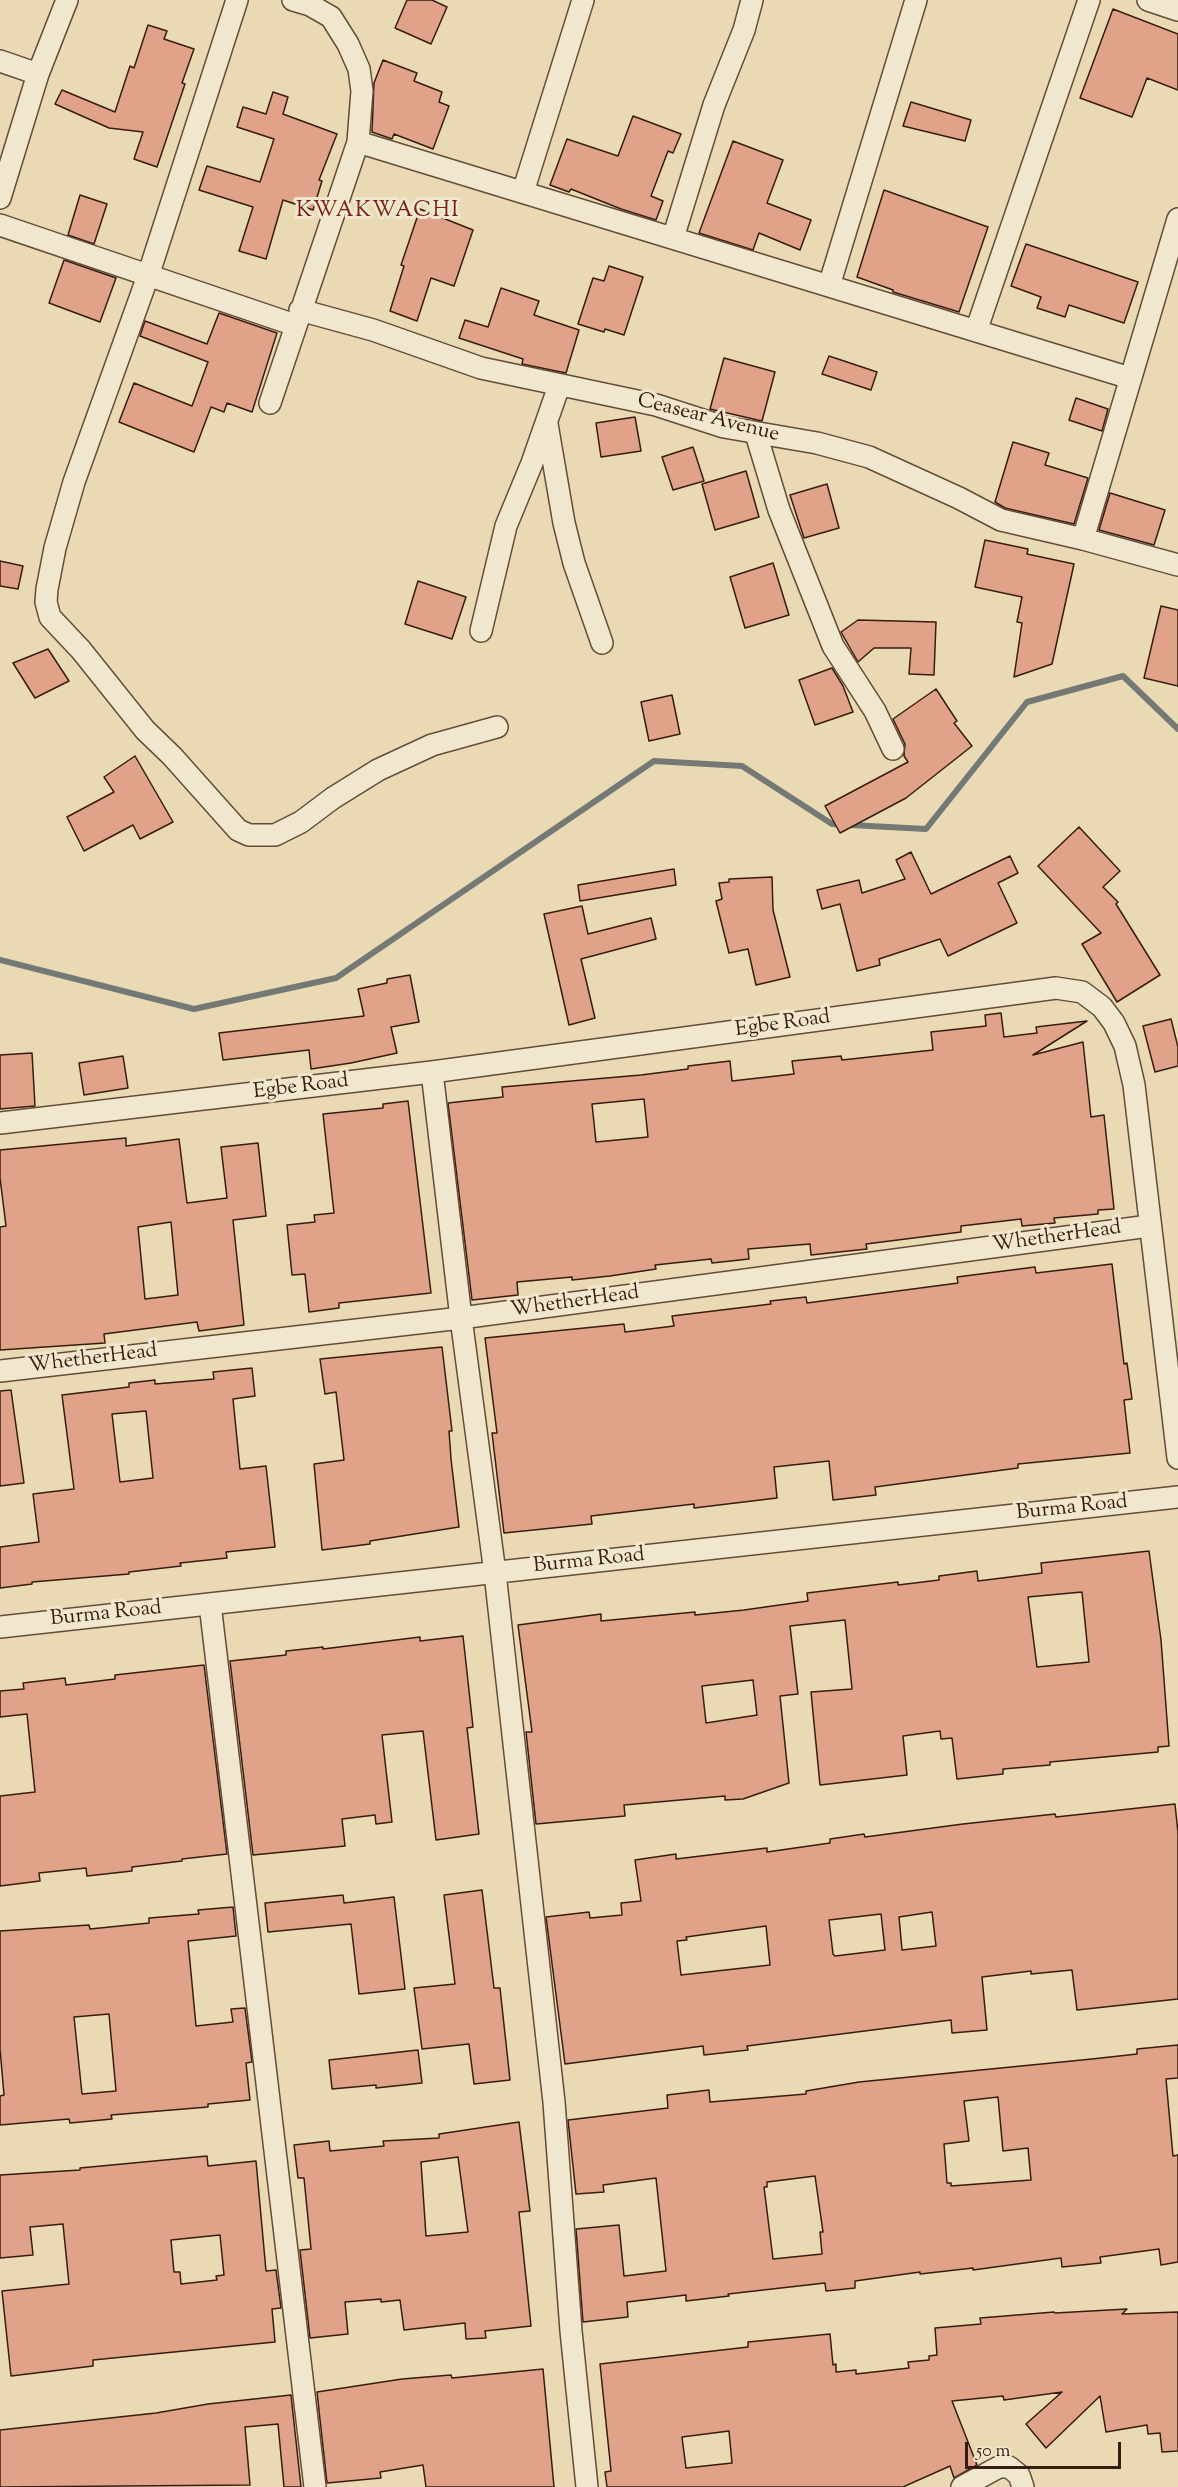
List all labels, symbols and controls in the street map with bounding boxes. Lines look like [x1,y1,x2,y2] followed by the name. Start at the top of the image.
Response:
[296,199,460,225] district label: KWAKWACHI
[634,389,782,449] street label: Ceasear Avenue
[734,1006,832,1044] street label: Egbe Road
[252,1070,350,1106] street label: Egbe Road
[991,1216,1123,1260] street label: WhetherHead
[509,1281,641,1325] street label: WhetherHead
[27,1340,159,1380] street label: WhetherHead
[1015,1491,1129,1527] street label: Burma Road
[532,1544,646,1580] street label: Burma Road
[49,1597,163,1633] street label: Burma Road
[968,2430,1124,2468] scale bar
[976,2439,1010,2465] text: 50 m

